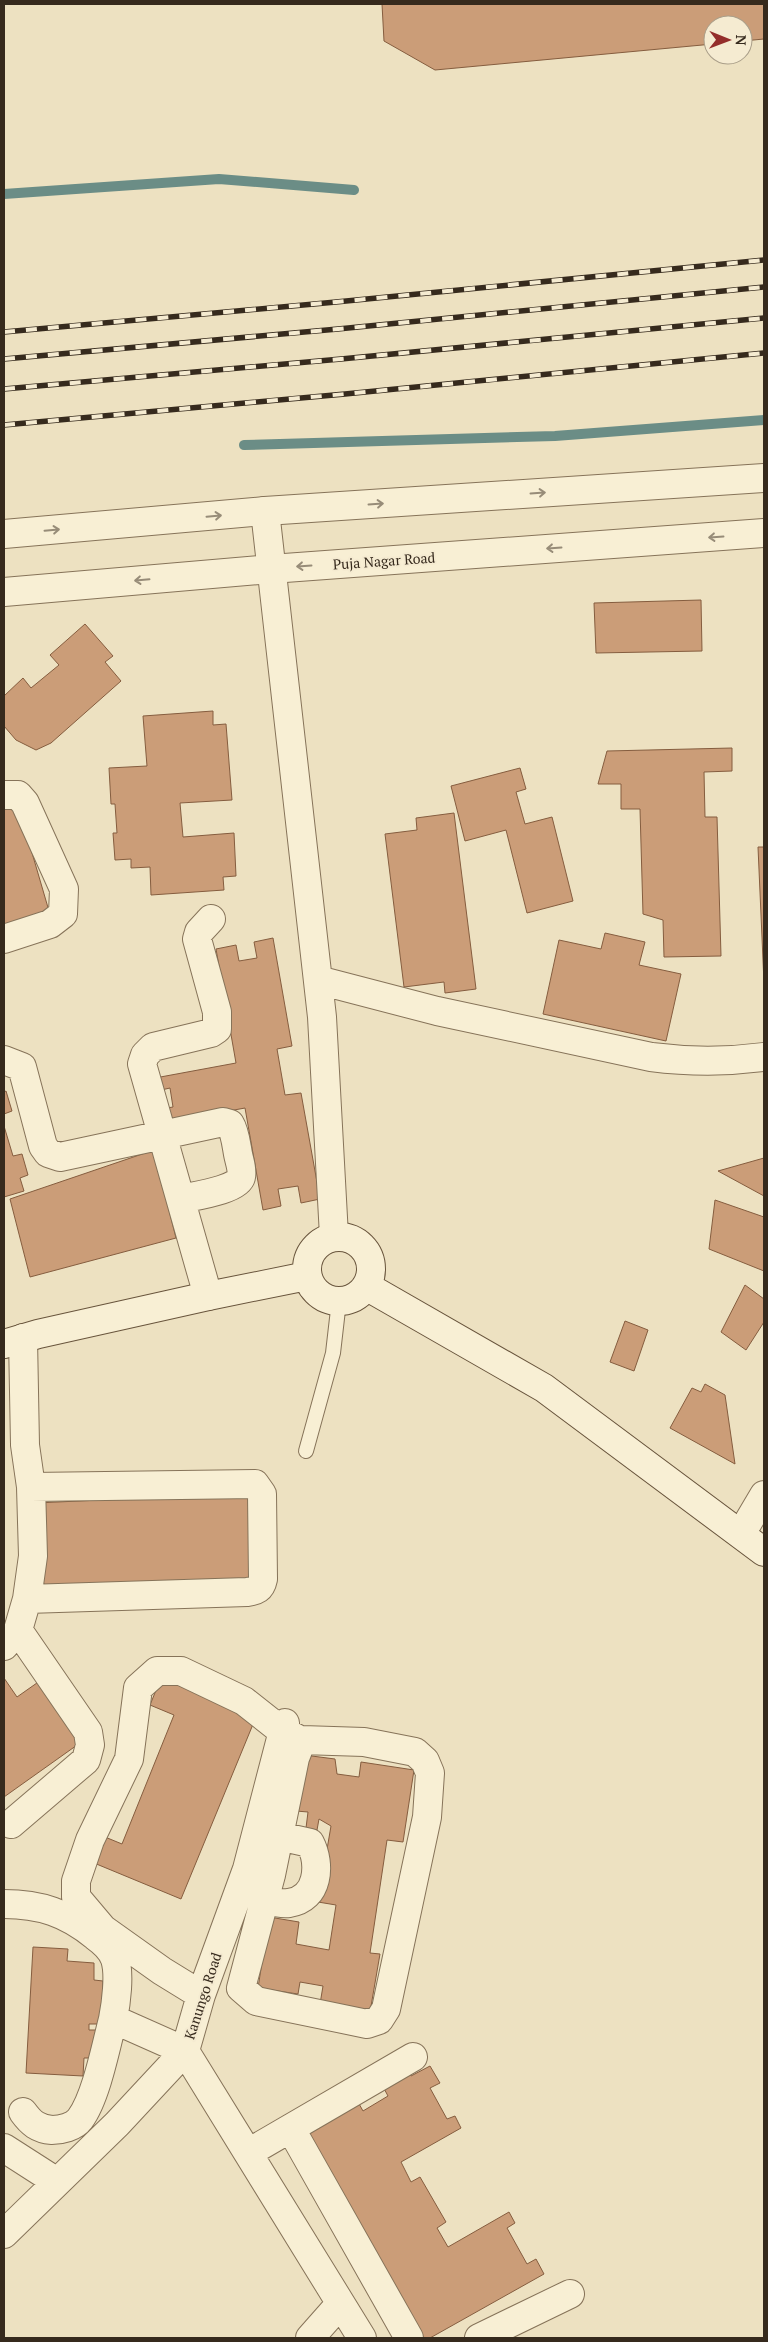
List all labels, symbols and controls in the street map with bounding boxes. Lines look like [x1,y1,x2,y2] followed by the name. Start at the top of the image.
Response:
[703,15,753,65] north arrow
[732,35,751,46] text: N
[530,489,546,498] one-way arrow
[368,499,384,509] one-way arrow
[206,511,222,520] one-way arrow
[44,525,60,535] one-way arrow
[708,532,724,541] one-way arrow
[546,544,562,553] one-way arrow
[332,547,436,574] street label: Puja Nagar Road
[296,562,312,571] one-way arrow
[135,575,151,584] one-way arrow
[180,1950,226,2042] street label: Kanungo Road

